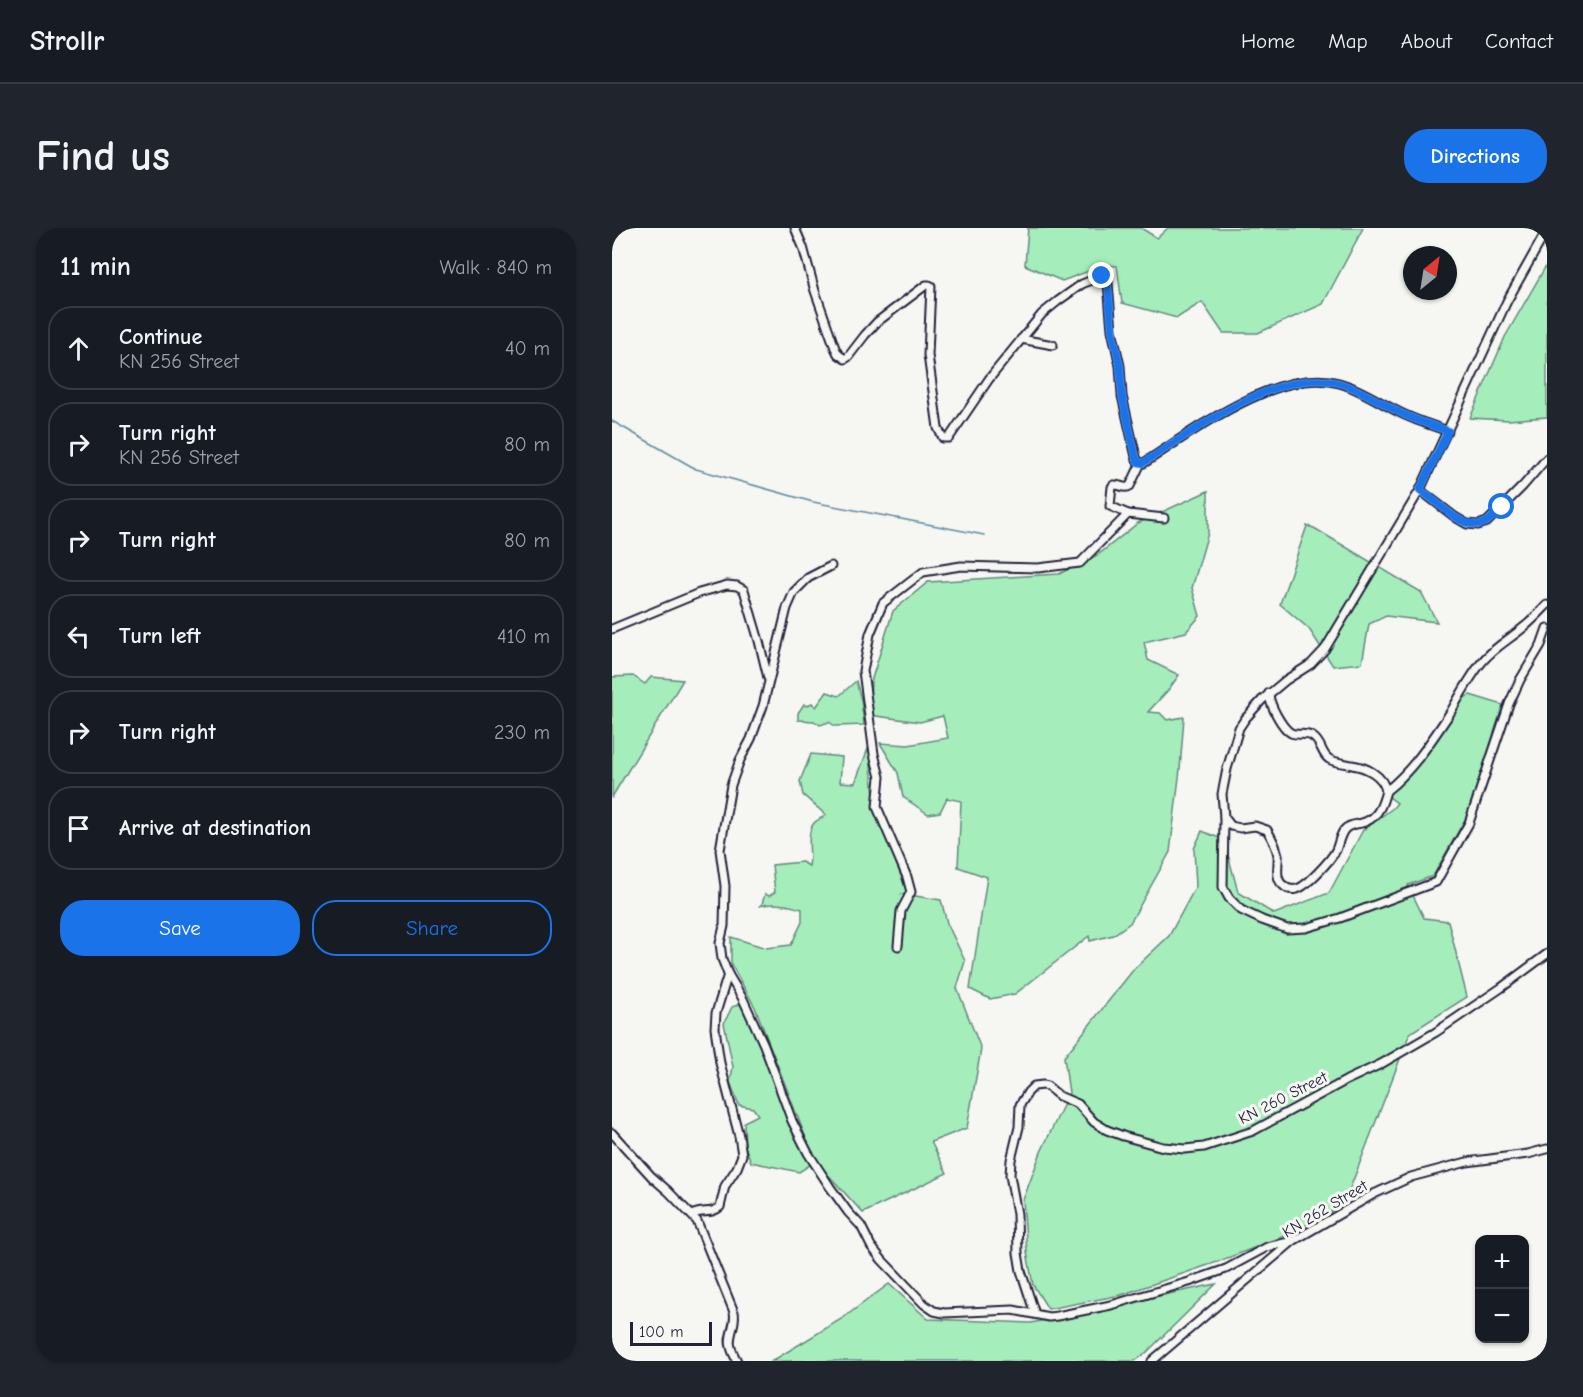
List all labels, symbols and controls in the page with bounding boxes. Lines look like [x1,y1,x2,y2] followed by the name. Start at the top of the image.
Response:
[30,25,104,57] text: Strollr
[1241,29,1295,53] text: Home
[1328,29,1368,53] text: Map
[1401,29,1452,53] text: About
[1485,29,1553,53] text: Contact
[1404,129,1547,183] button: Directions
[36,132,170,181] text: Find us
[1403,246,1457,300] north arrow
[60,252,131,282] text: 11 min
[439,256,552,279] text: Walk · 840 m
[1088,262,1114,288] route end
[119,324,202,350] text: Continue
[62,332,95,365] icon: ahead
[505,337,550,360] text: 40 m
[119,350,239,373] text: KN 256 Street
[119,420,216,446] text: Turn right
[62,428,95,461] icon: right
[504,433,550,456] text: 80 m
[119,446,239,469] text: KN 256 Street
[1488,493,1514,519] route start
[62,524,95,557] icon: right
[119,527,216,553] text: Turn right
[504,529,550,552] text: 80 m
[62,620,95,653] icon: left
[119,623,201,649] text: Turn left
[497,625,550,648] text: 410 m
[62,716,95,749] icon: right
[119,719,216,745] text: Turn right
[494,721,550,744] text: 230 m
[62,812,95,845] icon: arrive
[119,815,311,841] text: Arrive at destination
[60,900,300,956] button: Save
[312,900,552,956] button: Share
[1236,1068,1331,1128] street label: KN 260 Street
[1279,1176,1371,1241] street label: KN 262 Street
[1475,1235,1529,1343] map controls
[1475,1235,1529,1289] button: +
[1475,1289,1529,1343] button: −
[630,1319,712,1346] scale bar
[639,1323,683,1341] text: 100 m

